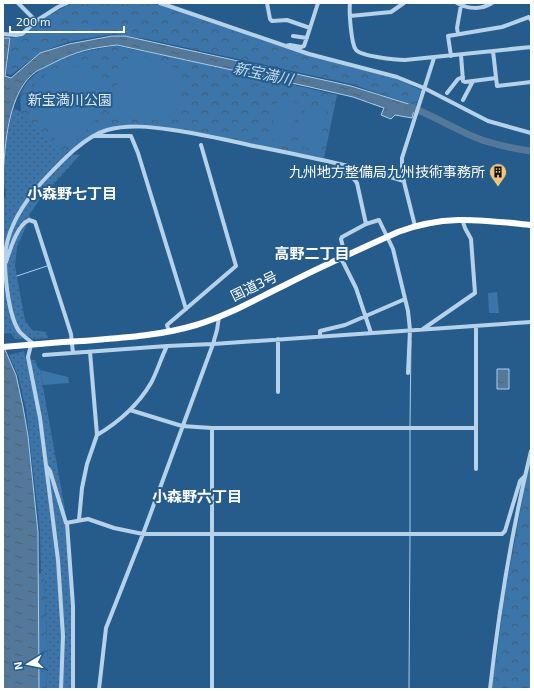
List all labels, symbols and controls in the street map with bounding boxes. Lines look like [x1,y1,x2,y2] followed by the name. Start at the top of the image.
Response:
[10,8,124,34] scale bar
[16,14,50,28] text: 200 m
[232,58,296,88] water label: 新宝満川
[28,91,112,108] park label: 新宝満川公園
[488,162,508,187] building icon: 九州地方整備局九州技術事務所
[289,163,485,180] place label: 九州地方整備局九州技術事務所
[27,184,117,202] district label: 小森野七丁目
[274,244,350,262] district label: 高野二丁目
[228,267,280,304] street label: 国道3号
[152,487,242,505] district label: 小森野六丁目
[8,644,48,684] north arrow
[11,661,25,671] text: N

